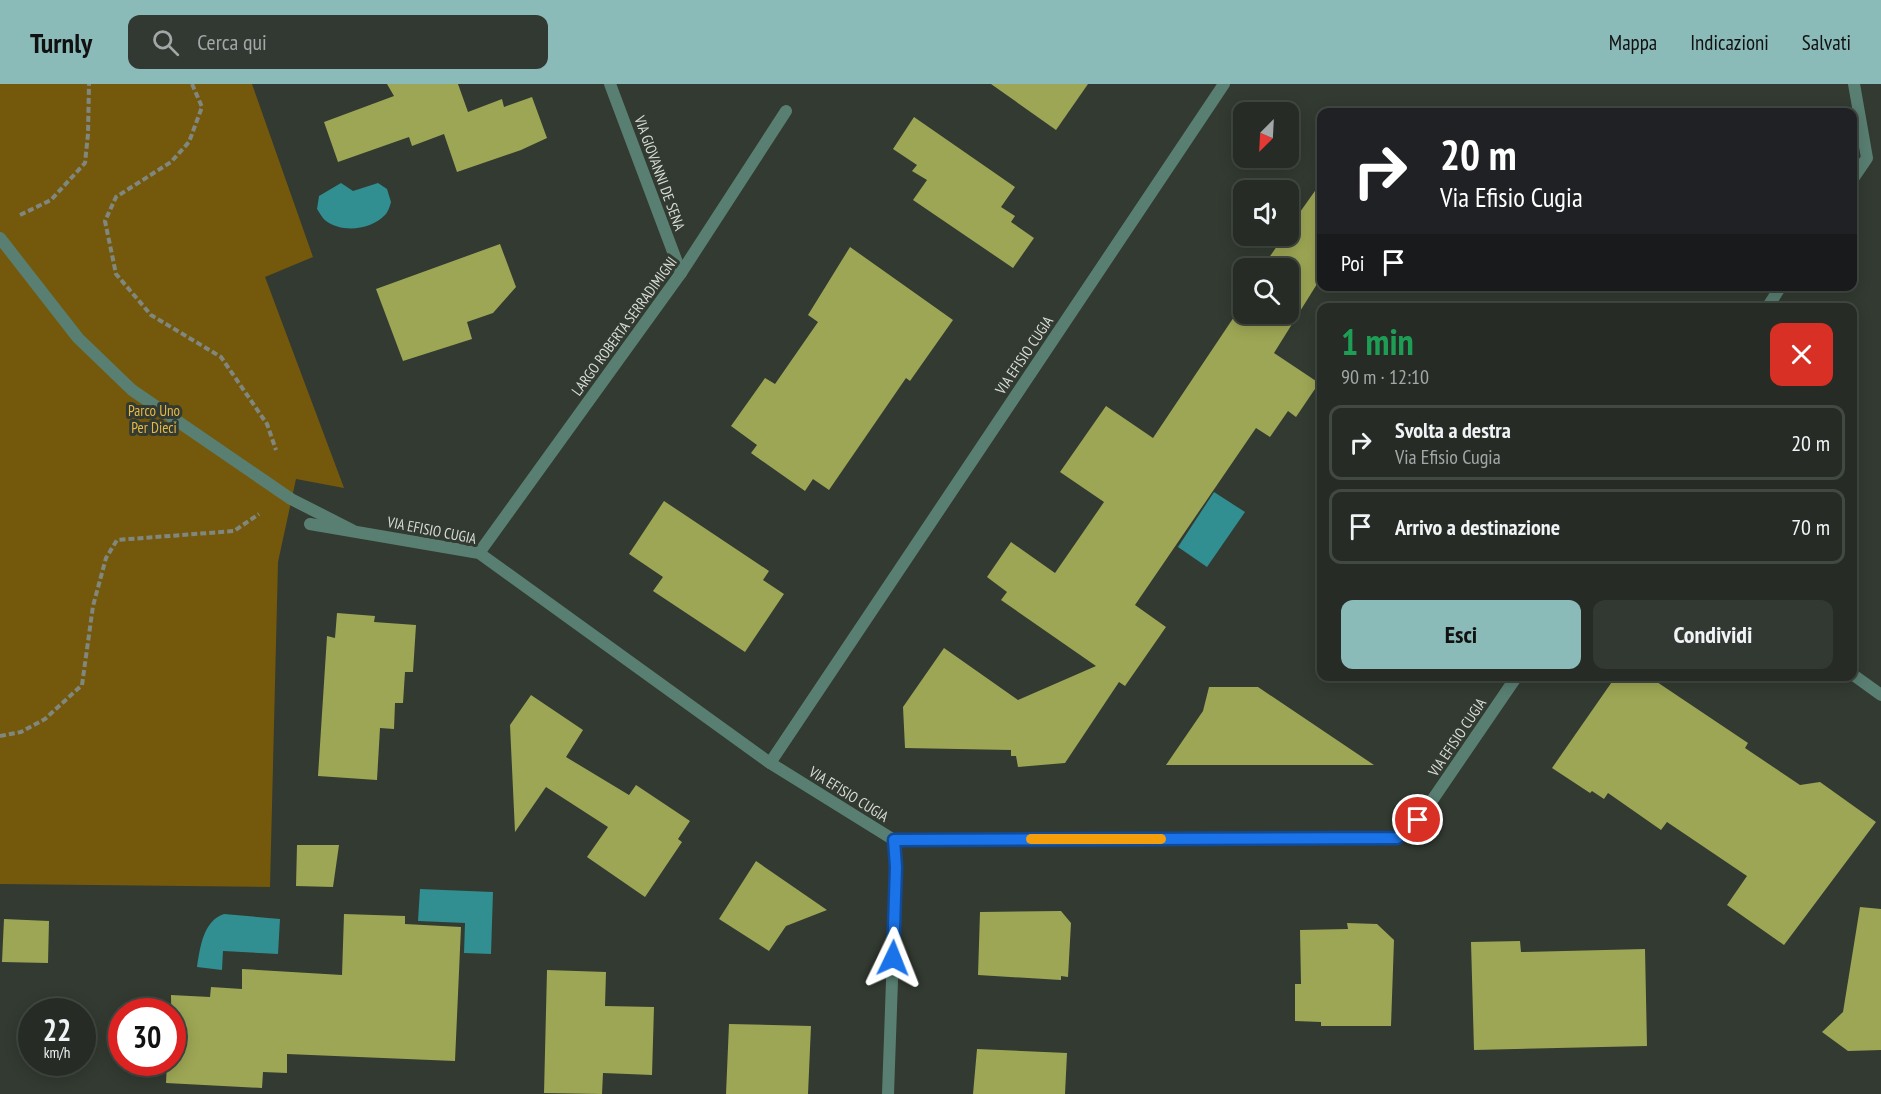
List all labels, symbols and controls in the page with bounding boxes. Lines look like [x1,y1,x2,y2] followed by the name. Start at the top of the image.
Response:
[128,15,548,69] search box
[30,24,92,61] text: Turnly
[149,26,182,59] icon: search
[197,28,267,56] text: Cerca qui
[1609,29,1657,56] text: Mappa
[1690,29,1769,56] text: Indicazioni
[1802,29,1851,56] text: Salvati
[1233,102,1299,168] north arrow
[1233,102,1299,324] map controls
[630,112,690,234] street label: VIA GIOVANNI DE SENA
[1440,127,1517,182] text: 20 m
[1341,132,1419,210] icon: right
[1233,180,1299,246] button: sound
[1440,180,1583,214] text: Via Efisio Cugia
[1377,246,1410,279] icon: arrive
[1341,249,1365,277] text: Poi
[567,253,681,399] street label: LARGO ROBERTA SERRADIMIGNI
[1233,258,1299,324] button: search
[990,311,1058,399] street label: VIA EFISIO CUGIA
[1341,318,1414,365] text: 1 min
[1770,323,1833,386] button: close
[1341,364,1429,390] text: 90 m · 12:10
[128,401,180,437] park label: Parco Uno Per Dieci
[1395,416,1511,444] text: Svolta a destra
[1344,426,1377,459] icon: right
[1791,429,1830,457] text: 20 m
[1395,444,1501,470] text: Via Efisio Cugia
[1344,510,1377,543] icon: arrive
[385,512,479,548] street label: VIA EFISIO CUGIA
[1395,513,1560,541] text: Arrivo a destinazione
[1791,513,1830,541] text: 70 m
[1341,600,1581,669] button: Esci
[1593,600,1833,669] button: Condividi
[1423,693,1491,781] street label: VIA EFISIO CUGIA
[805,761,893,826] street label: VIA EFISIO CUGIA
[1392,794,1443,845] pin
[1401,803,1434,836] icon: arrive
[861,926,925,990] position arrow
[108,998,186,1076] speed limit sign: 30
[43,1010,71,1049] text: 22
[44,1043,70,1062] text: km/h

